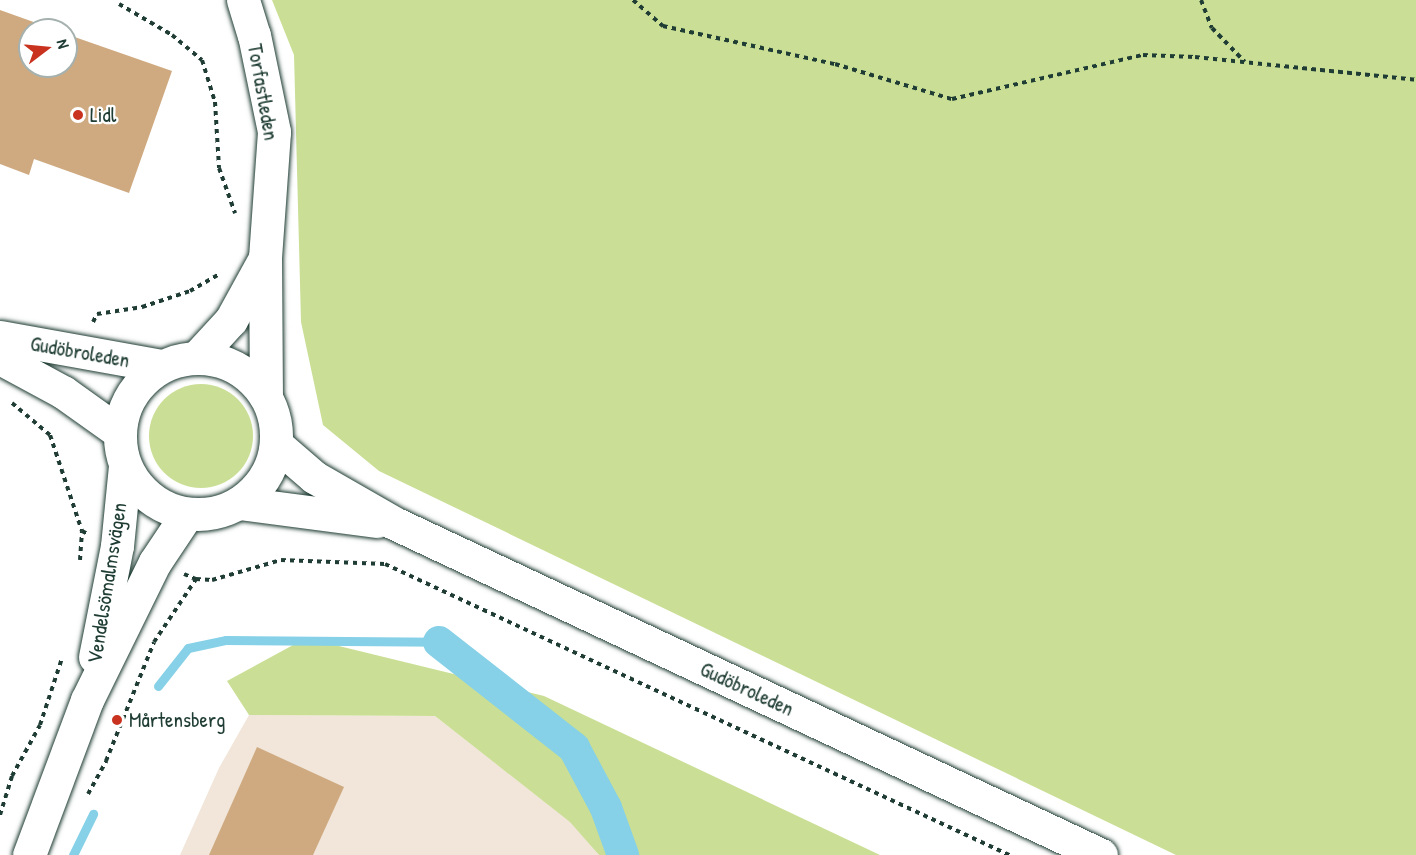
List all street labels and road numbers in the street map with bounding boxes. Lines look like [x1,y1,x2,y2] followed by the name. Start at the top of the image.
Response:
[242,42,284,142] street label: Torfastleden
[28,331,132,373] street label: Gudöbroleden
[82,501,132,665] street label: Vendelsömalmsvägen
[696,656,798,722] street label: Gudöbroleden

